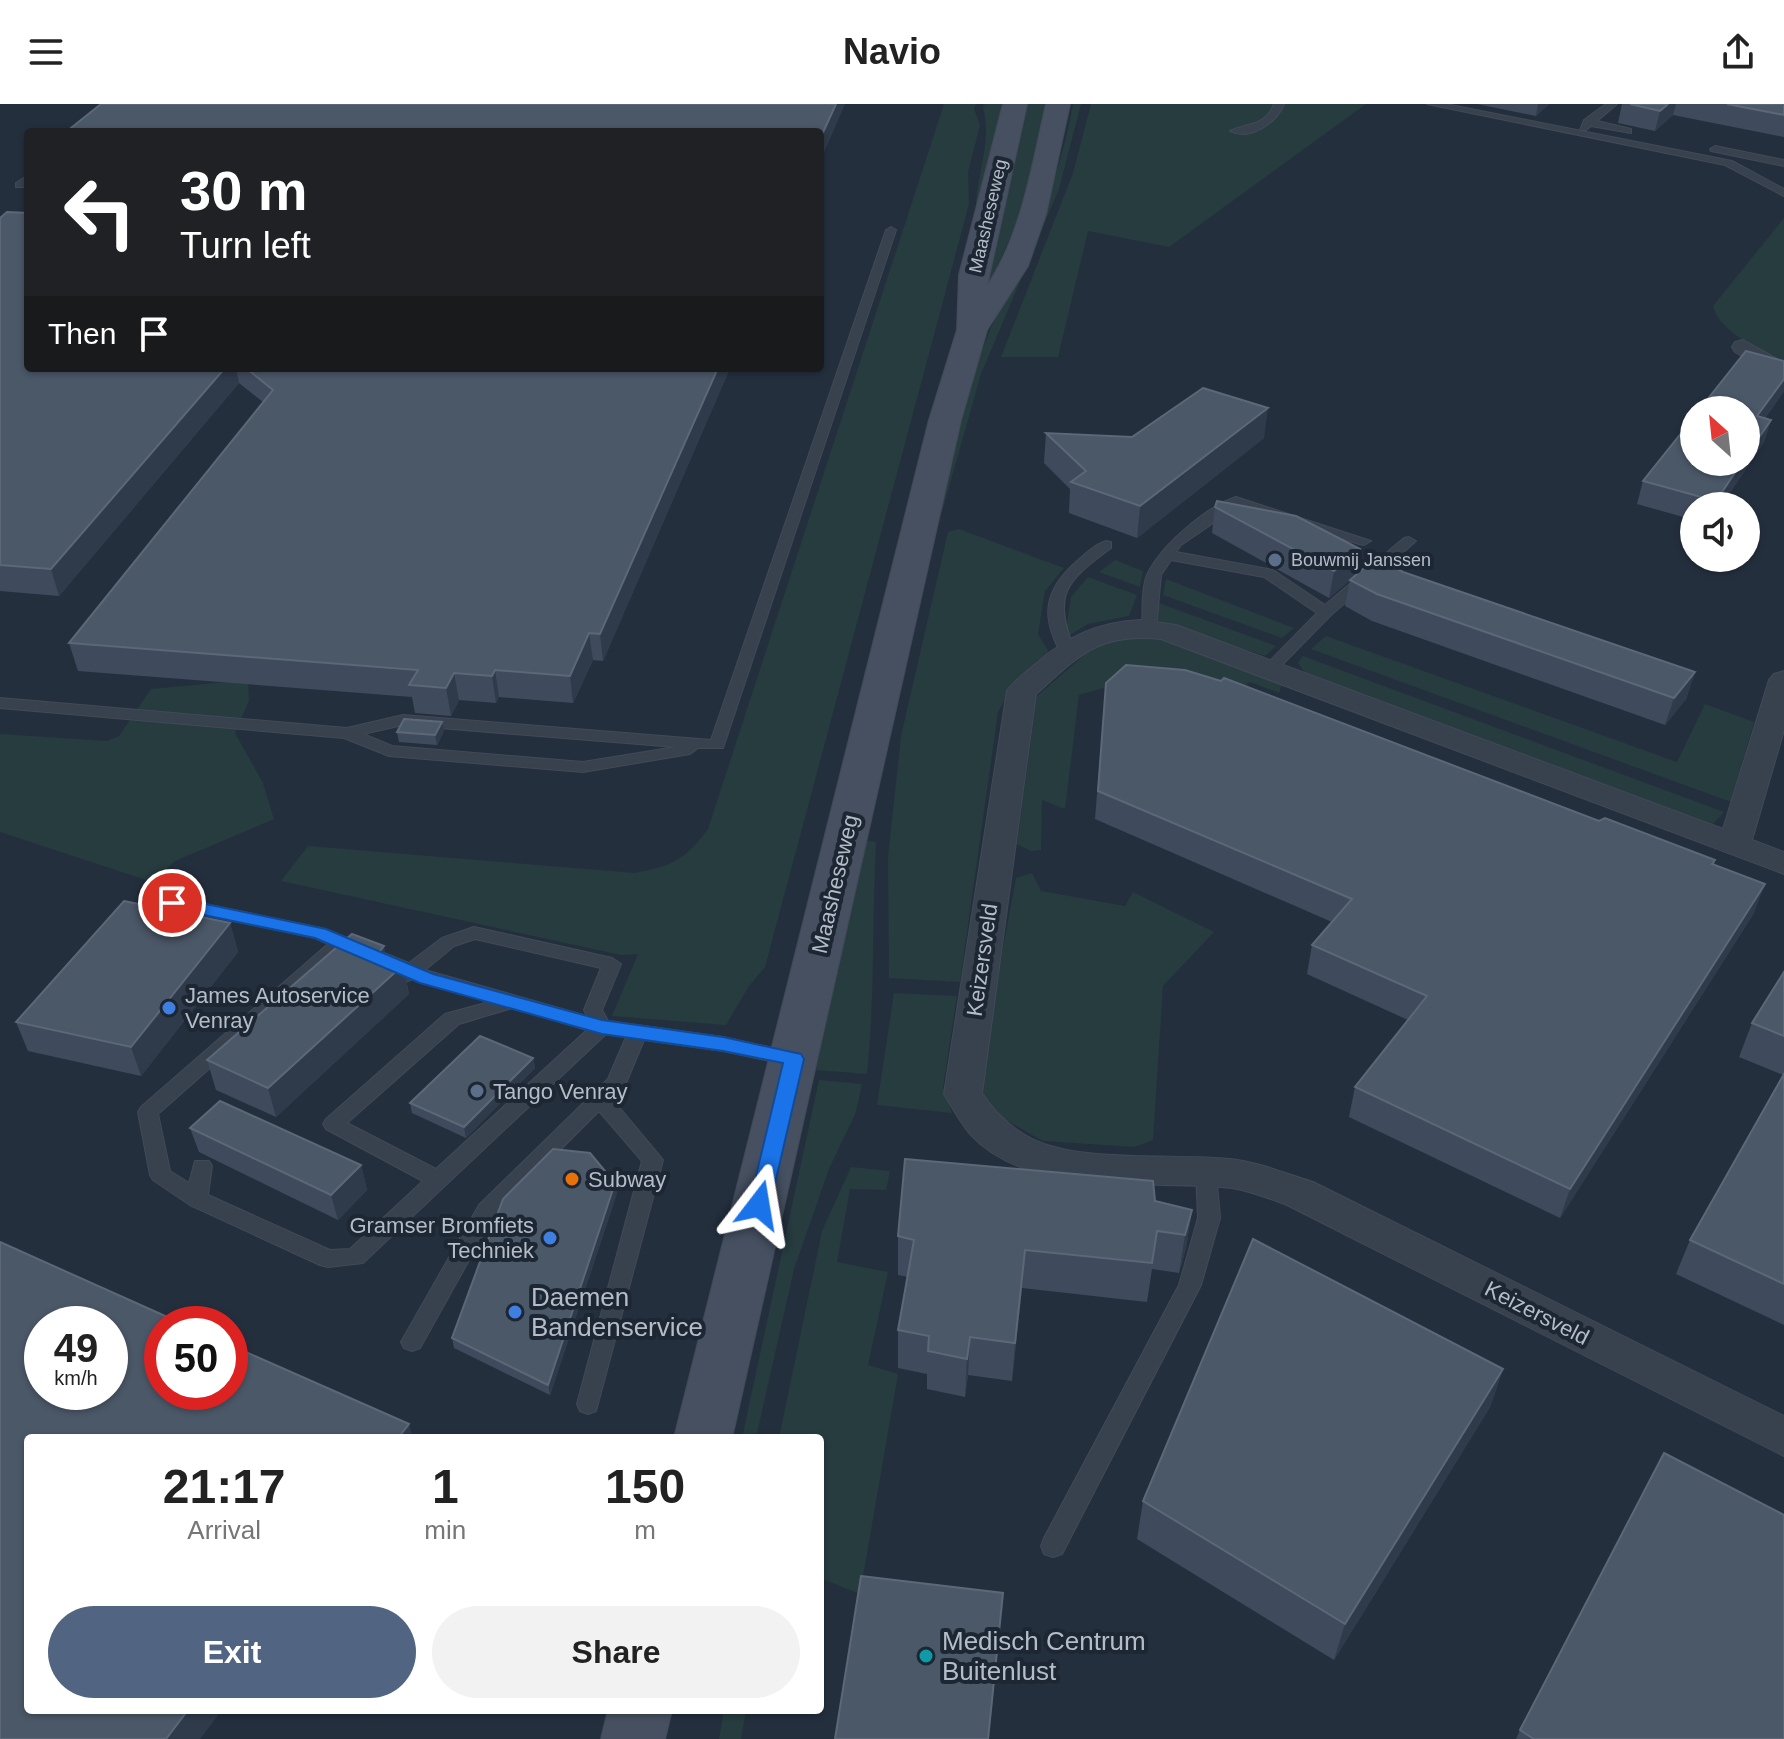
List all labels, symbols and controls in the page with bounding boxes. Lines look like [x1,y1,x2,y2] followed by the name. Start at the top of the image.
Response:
[24,30,68,74] icon: menu
[1716,30,1760,74] icon: share
[843,31,941,72] text: Navio
[965,157,1011,275] street label: Maasheseweg
[180,159,308,222] text: 30 m
[48,160,152,264] icon: left
[180,225,311,266] text: Turn left
[132,312,176,356] icon: arrive
[48,317,116,350] text: Then
[1680,396,1760,476] north arrow
[1680,396,1760,572] map controls
[1680,492,1760,572] button: sound
[1291,550,1431,570] place label: Bouwmij Janssen
[1266,551,1284,569] marker: Bouwmij Janssen
[807,812,863,956] street label: Maasheseweg
[138,869,206,937] pin
[150,881,194,925] icon: arrive
[962,902,1002,1018] street label: Keizersveld
[185,983,370,1033] place label: James Autoservice Venray
[160,999,178,1017] marker: James Autoservice Venray
[493,1079,628,1104] place label: Tango Venray
[468,1082,486,1100] marker: Tango Venray
[717,1163,801,1247] position arrow
[588,1167,666,1192] place label: Subway
[563,1170,581,1188] marker: Subway
[349,1213,535,1263] place label: Gramser Bromfiets Techniek
[541,1229,559,1247] marker: Gramser Bromfiets Techniek
[1481,1276,1593,1350] street label: Keizersveld
[531,1282,703,1342] place label: Daemen Bandenservice
[506,1303,524,1321] marker: Daemen Bandenservice
[144,1306,248,1410] speed limit sign: 50
[54,1326,98,1370] text: 49
[54,1367,98,1389] text: km/h
[163,1460,286,1513] text: 21:17
[432,1460,459,1513] text: 1
[605,1460,685,1513] text: 150
[187,1515,261,1545] text: Arrival
[424,1515,466,1545] text: min
[634,1515,656,1545] text: m
[48,1606,416,1698] button: Exit
[432,1606,800,1698] button: Share
[942,1626,1146,1686] place label: Medisch Centrum Buitenlust
[917,1647,935,1665] marker: Medisch Centrum Buitenlust

